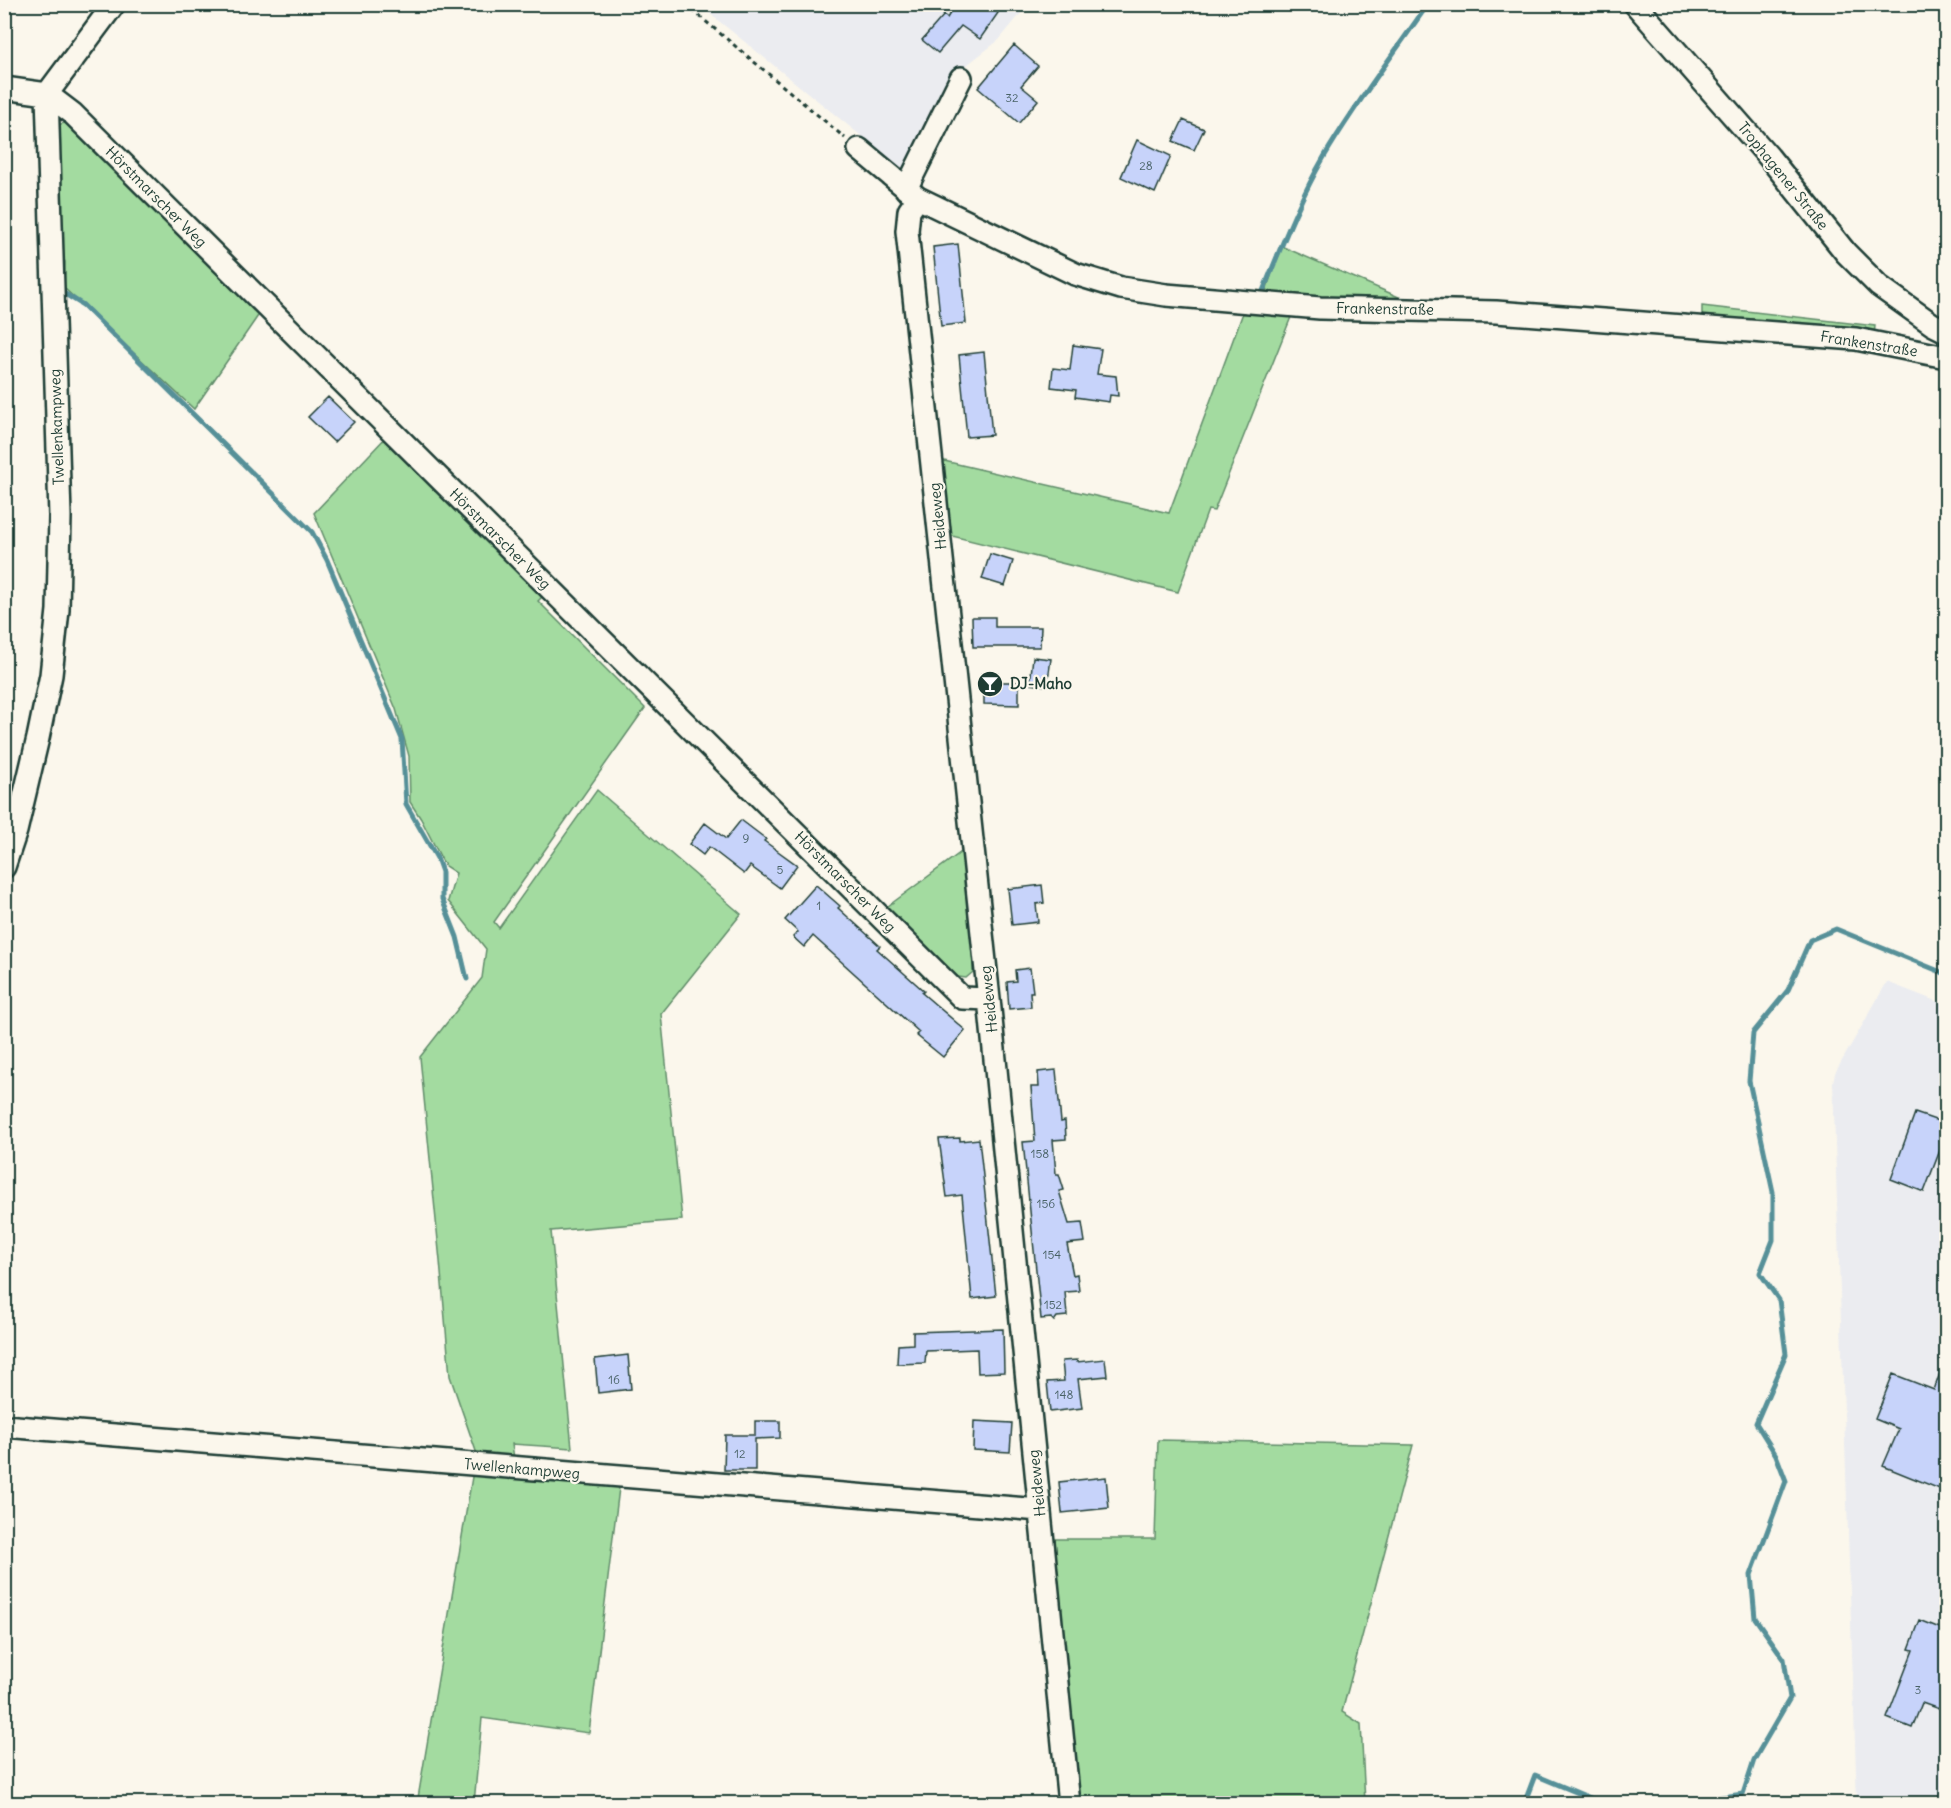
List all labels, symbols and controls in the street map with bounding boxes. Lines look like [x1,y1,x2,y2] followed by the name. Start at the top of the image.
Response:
[1005,90,1019,105] house number: 32
[1734,118,1833,234] street label: Trophagener Straße
[102,142,211,251] street label: Hörstmarscher Weg
[1139,158,1153,173] house number: 28
[1336,298,1434,319] street label: Frankenstraße
[1819,326,1919,361] street label: Frankenstraße
[45,369,68,485] street label: Twellenkampweg
[925,482,950,550] street label: Heideweg
[446,484,555,593] street label: Hörstmarscher Weg
[975,669,1005,699] bar icon: DJ-Maho
[1010,674,1073,693] place label: DJ-Maho
[791,827,900,936] street label: Hörstmarscher Weg
[743,831,750,846] house number: 9
[777,862,784,877] house number: 5
[817,898,821,913] house number: 1
[976,965,1001,1033] street label: Heideweg
[1031,1146,1049,1161] house number: 158
[1037,1196,1055,1211] house number: 156
[1043,1247,1061,1262] house number: 154
[1044,1297,1063,1312] house number: 152
[608,1372,620,1387] house number: 16
[1055,1387,1073,1402] house number: 148
[734,1446,746,1461] house number: 12
[1024,1449,1049,1517] street label: Heideweg
[463,1454,581,1483] street label: Twellenkampweg
[1915,1682,1922,1697] house number: 3

